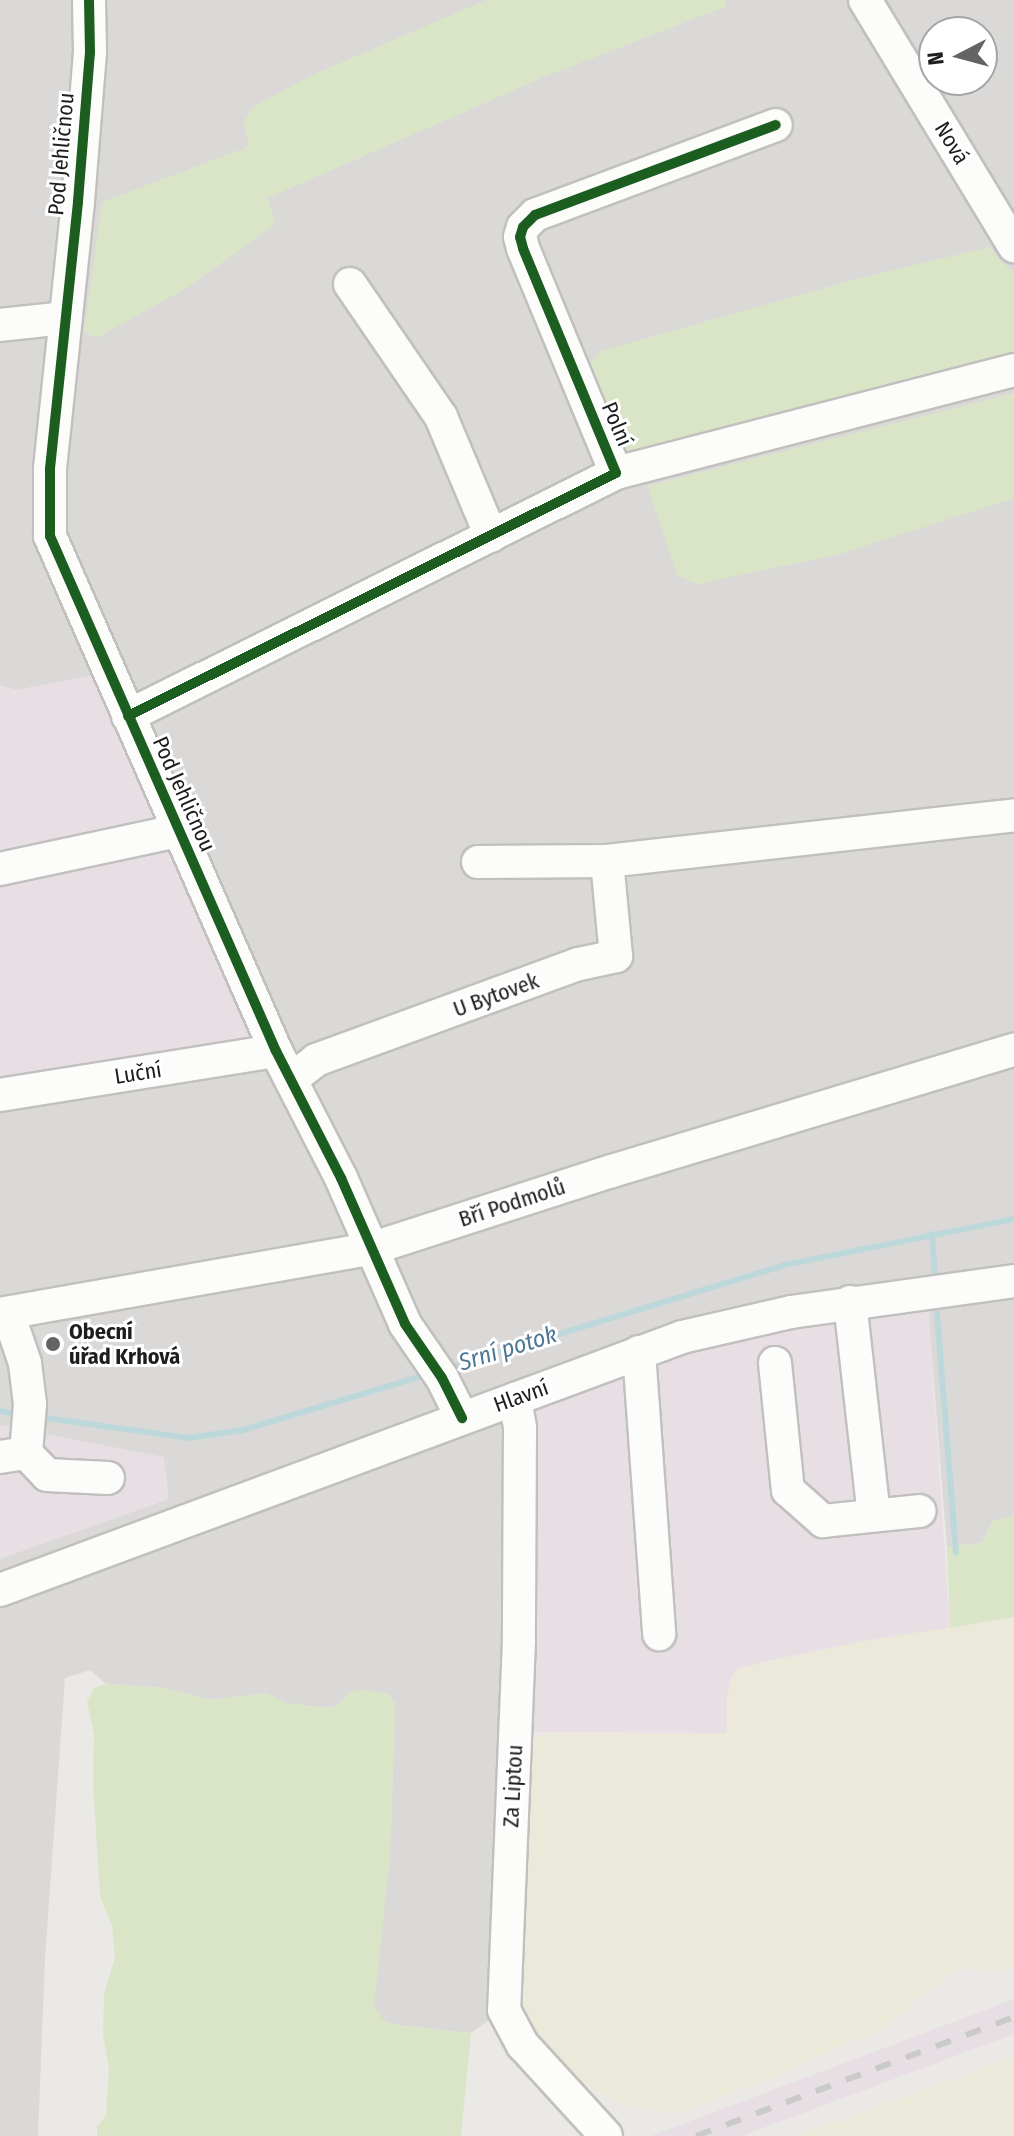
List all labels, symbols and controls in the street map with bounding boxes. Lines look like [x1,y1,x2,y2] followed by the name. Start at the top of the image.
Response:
[918,16,998,96] north arrow
[922,50,950,66] text: N
[42,91,80,217] street label: Pod Jehličnou
[929,117,975,169] street label: Nová
[596,398,638,450] street label: Polní
[147,732,221,856] street label: Pod Jehličnou
[450,967,542,1023] street label: U Bytovek
[112,1056,164,1090] street label: Luční
[455,1173,569,1233] street label: Bří Podmolů
[69,1318,180,1370] place label: Obecní úřad Krhová
[455,1320,561,1378] water label: Srní potok
[44,1335,62,1353] marker: Obecní úřad Krhová
[490,1374,552,1418] street label: Hlavní
[498,1744,528,1828] street label: Za Liptou

